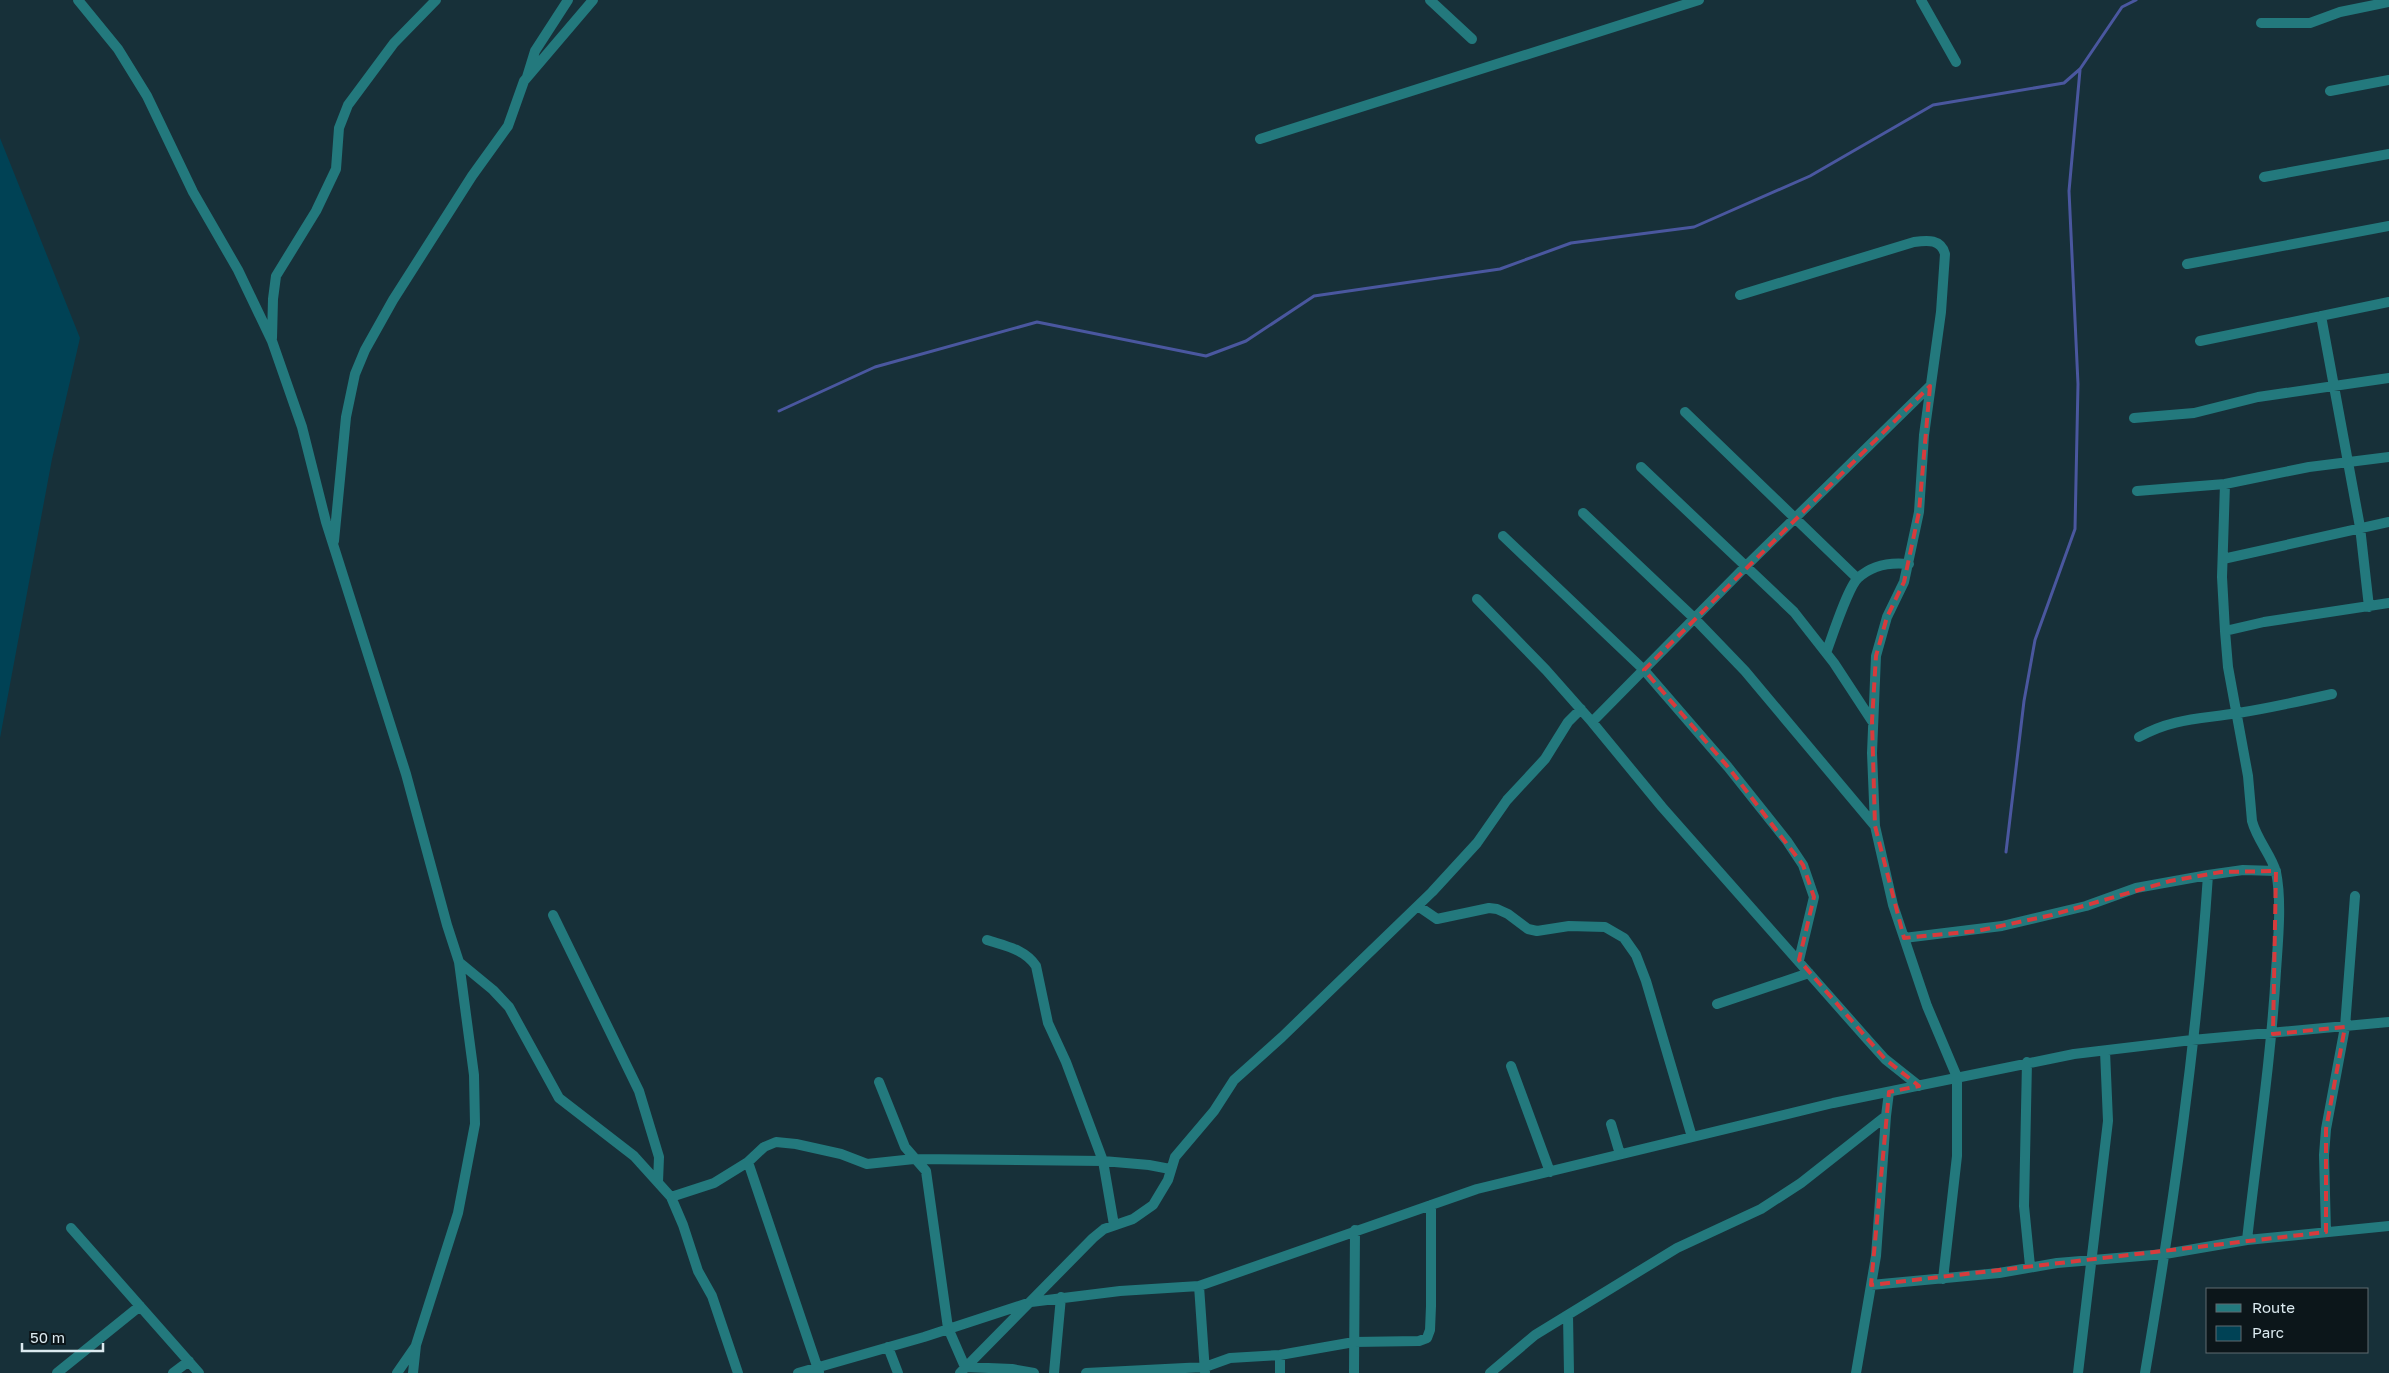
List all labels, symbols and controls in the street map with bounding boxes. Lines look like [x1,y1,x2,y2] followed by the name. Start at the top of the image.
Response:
[2206,1288,2369,1353] legend
[2252,1298,2295,1316] text: Route
[22,1320,104,1352] scale bar
[2252,1323,2284,1341] text: Parc
[30,1328,65,1346] text: 50 m

